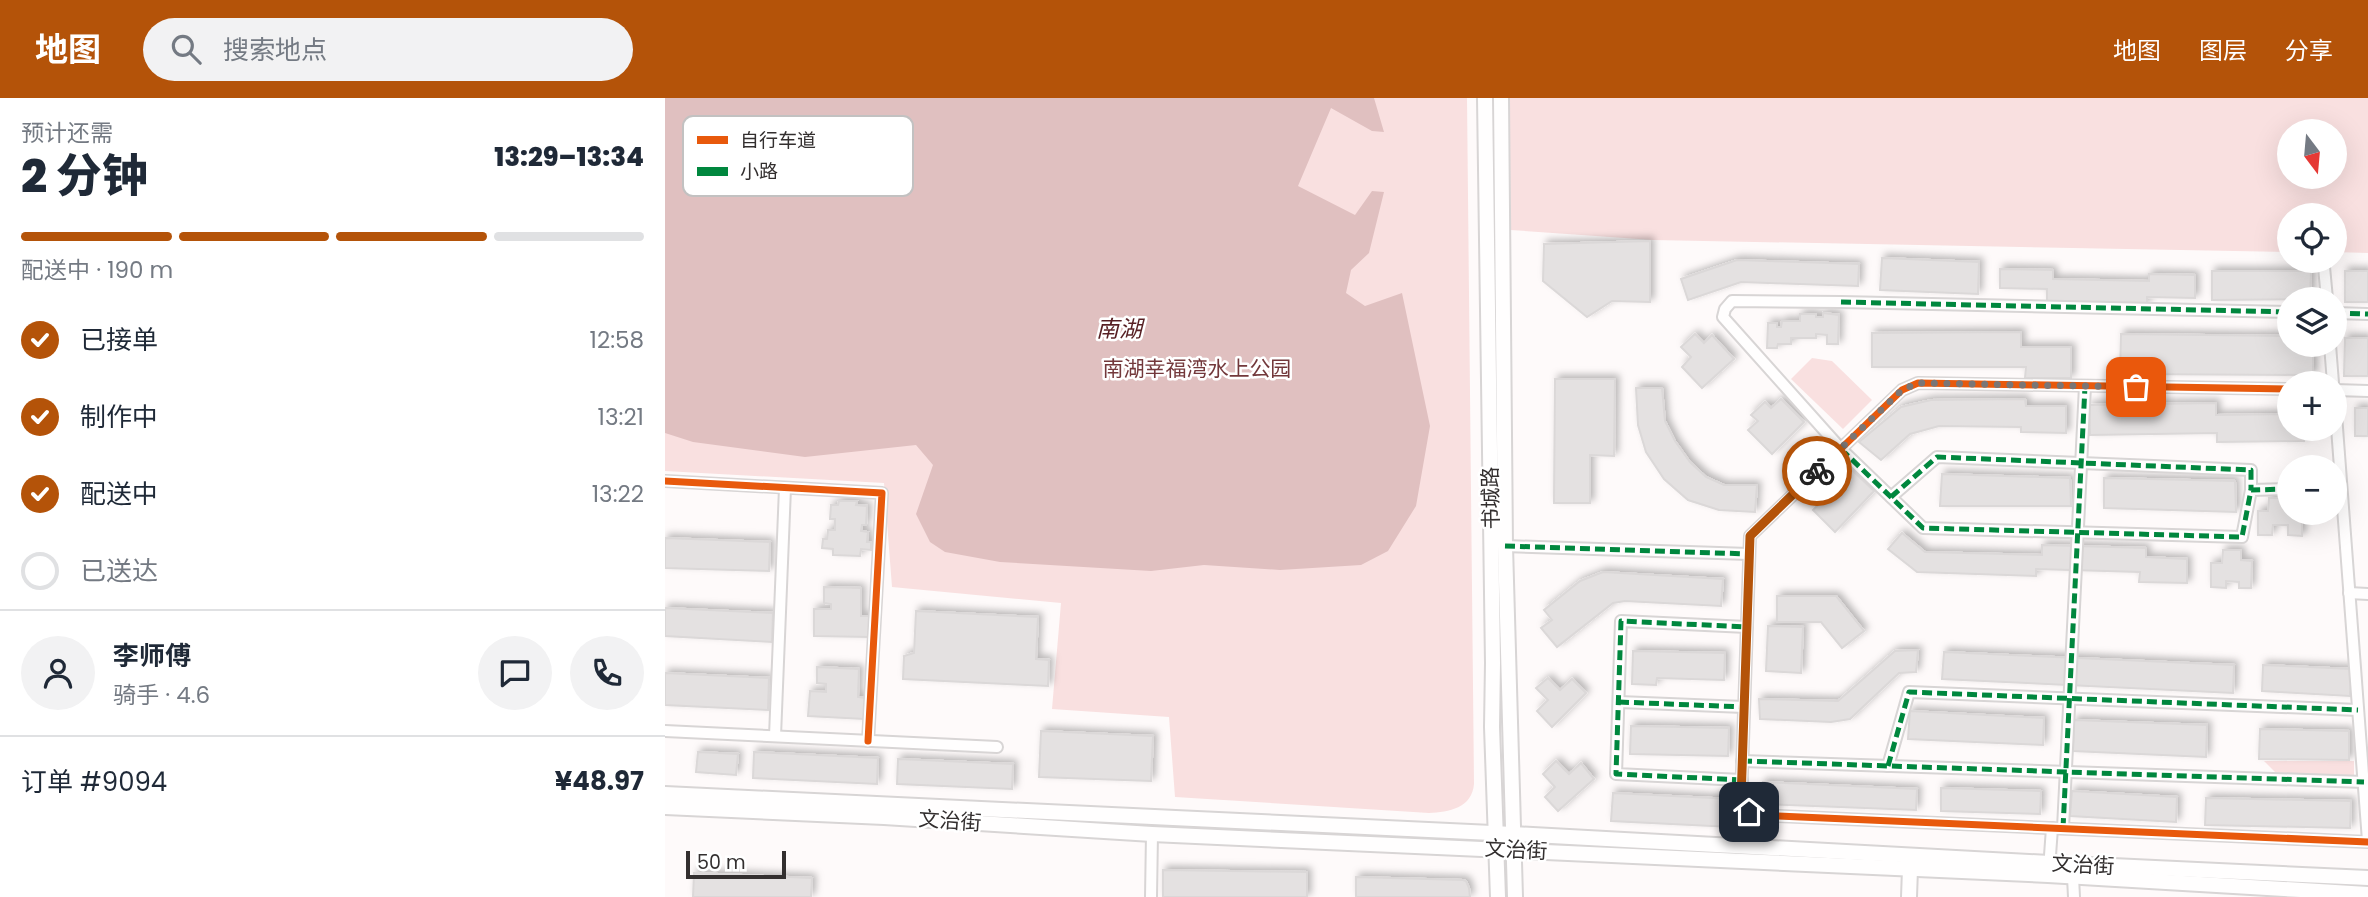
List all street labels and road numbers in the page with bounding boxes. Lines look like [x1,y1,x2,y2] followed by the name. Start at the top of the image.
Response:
[1475,466,1506,530] street label: 书城路
[918,804,982,837] street label: 文治街
[1484,833,1548,866] street label: 文治街
[2051,848,2115,881] street label: 文治街

